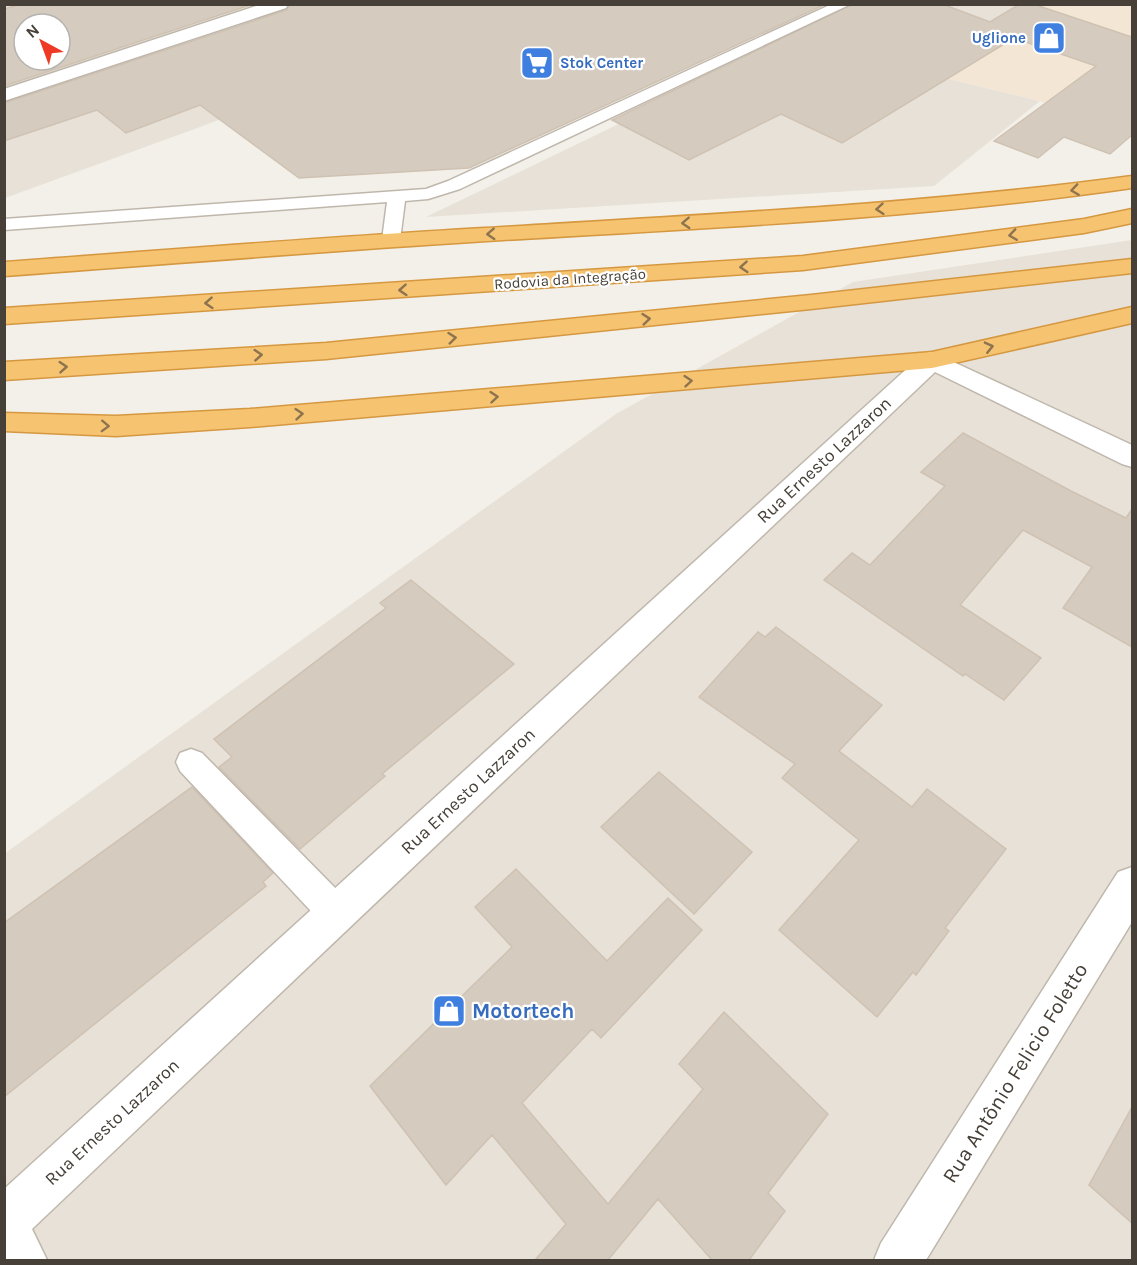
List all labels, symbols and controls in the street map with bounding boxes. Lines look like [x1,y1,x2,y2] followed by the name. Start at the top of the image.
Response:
[12,12,72,72] north arrow
[22,20,43,42] text: N
[1031,20,1067,56] shop icon: Uglione
[972,29,1026,47] place label: Uglione
[519,45,555,81] supermarket icon: Stok Center
[560,54,643,72] place label: Stok Center
[1070,183,1079,195] one-way arrow
[876,202,885,215] one-way arrow
[681,216,690,229] one-way arrow
[487,227,496,240] one-way arrow
[1008,229,1017,241] one-way arrow
[740,260,749,273] one-way arrow
[494,265,646,293] street label: Rodovia da Integração
[399,283,408,296] one-way arrow
[204,296,213,309] one-way arrow
[641,313,650,326] one-way arrow
[447,332,456,345] one-way arrow
[984,342,994,355] one-way arrow
[253,349,262,362] one-way arrow
[58,361,67,374] one-way arrow
[684,375,693,388] one-way arrow
[489,391,498,404] one-way arrow
[752,392,896,528] street label: Rua Ernesto Lazzaron
[295,408,304,421] one-way arrow
[100,420,109,432] one-way arrow
[396,723,540,859] street label: Rua Ernesto Lazzaron
[937,959,1093,1187] street label: Rua Antônio Felicio Foletto
[431,993,467,1029] shop icon: Motortech
[472,999,574,1023] place label: Motortech
[40,1054,184,1190] street label: Rua Ernesto Lazzaron

